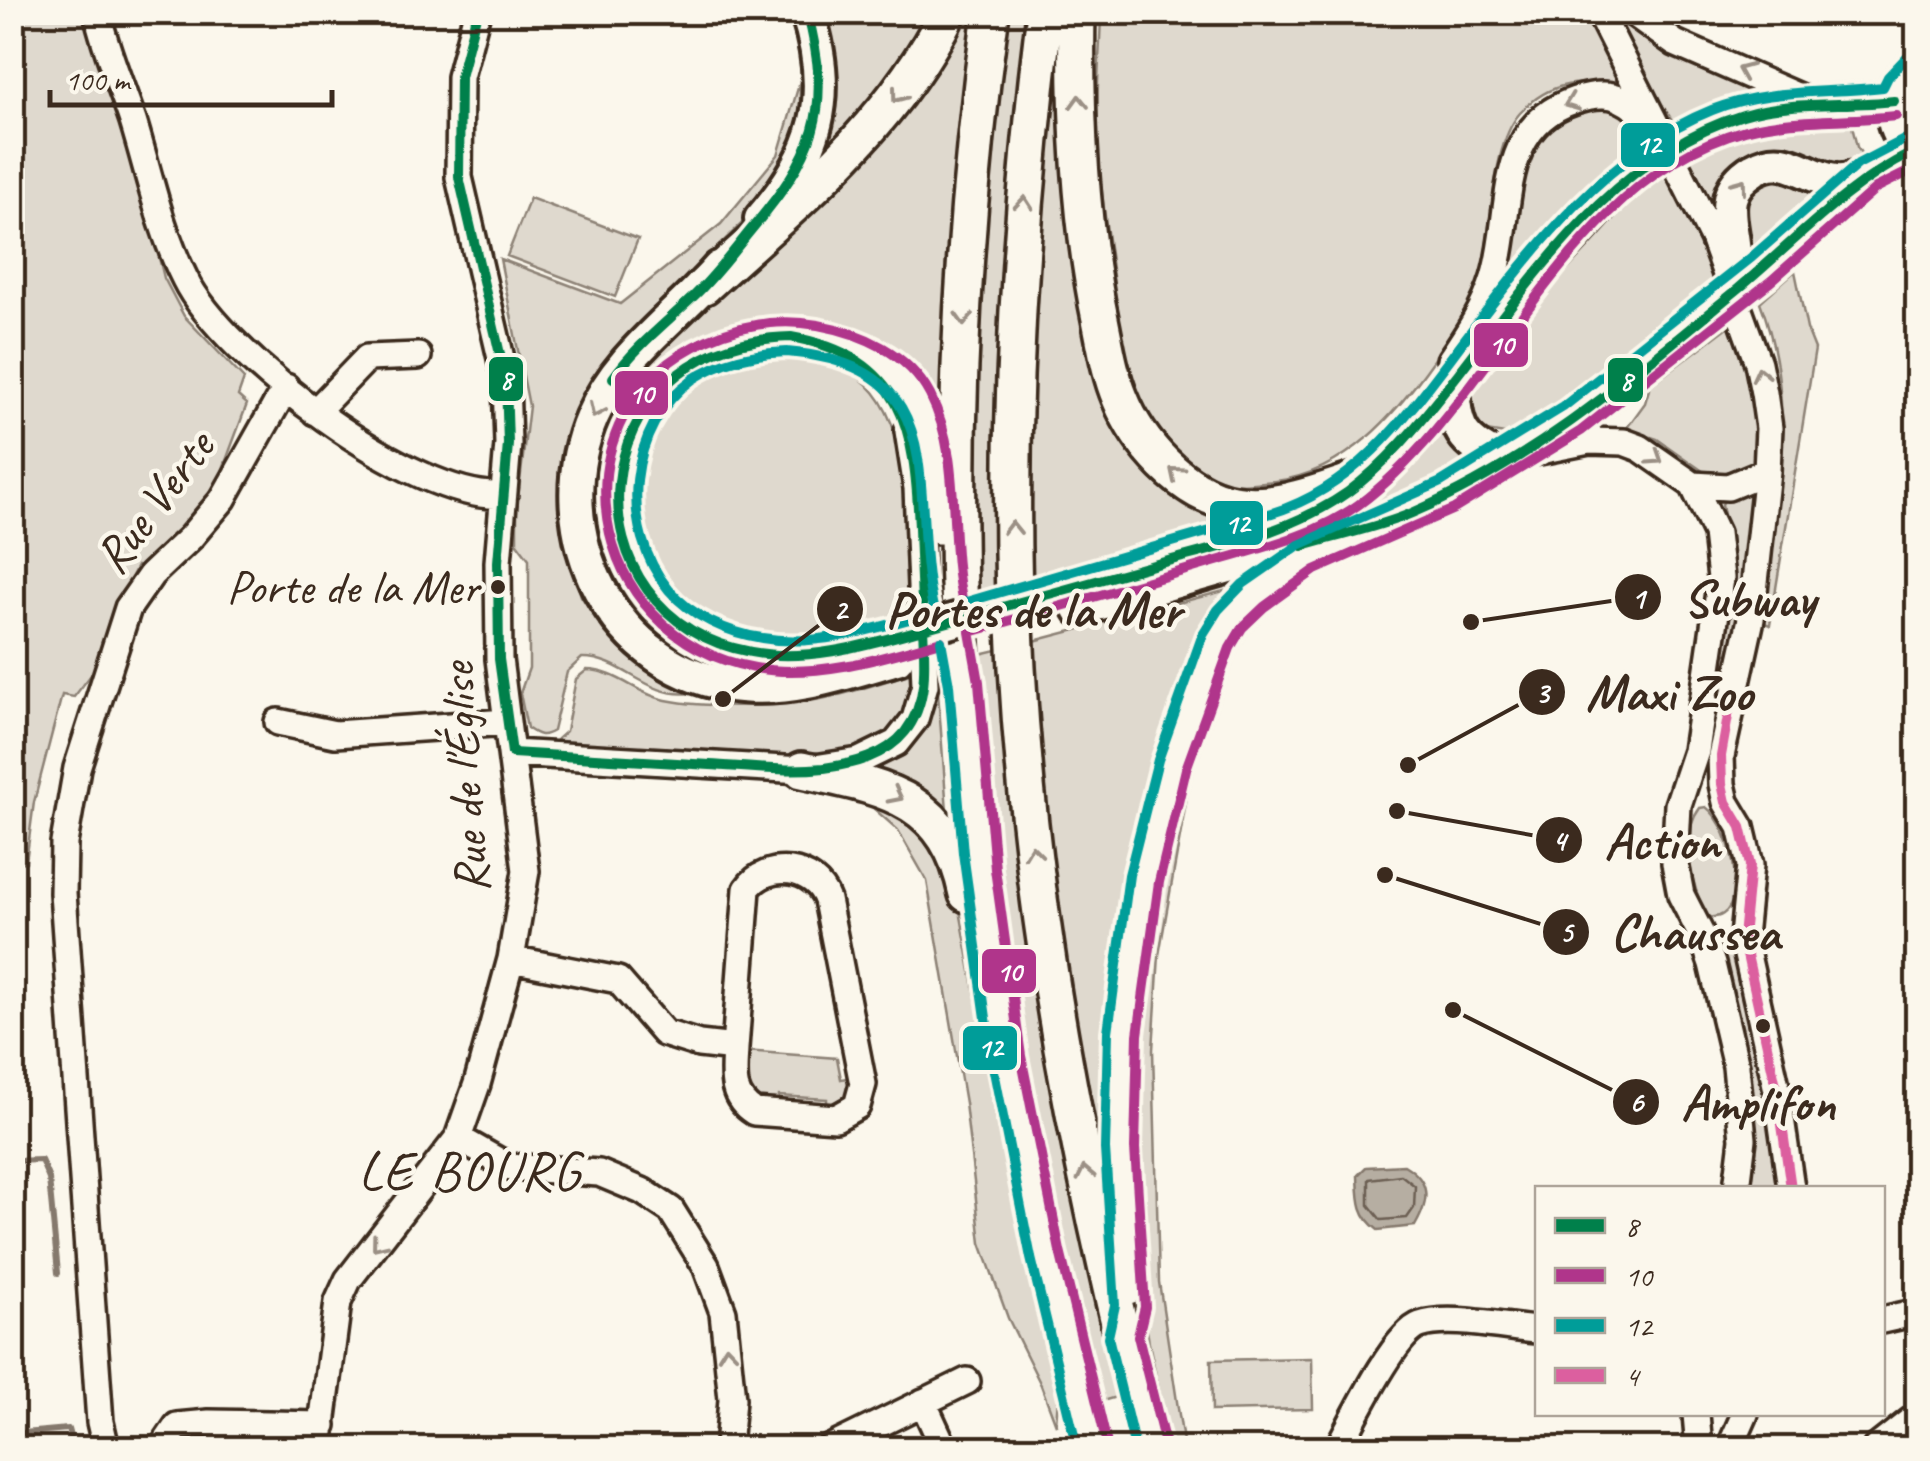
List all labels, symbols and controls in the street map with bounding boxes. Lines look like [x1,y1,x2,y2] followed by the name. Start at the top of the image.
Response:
[50,45,332,107] scale bar
[65,61,132,99] text: 100 m
[1736,63,1754,83] one-way arrow
[892,85,909,103] one-way arrow
[1563,91,1580,112] one-way arrow
[1068,93,1089,109] one-way arrow
[1619,121,1677,169] line badge: 12
[1635,127,1663,162] text: 12
[1728,178,1746,197] one-way arrow
[1013,195,1034,211] one-way arrow
[953,311,974,327] one-way arrow
[1472,321,1530,369] line badge: 10
[1488,327,1517,362] text: 10
[487,355,525,403] line badge: 8
[1606,356,1645,404] line badge: 8
[500,362,516,397] text: 8
[1620,363,1636,398] text: 8
[1751,366,1772,383] one-way arrow
[613,369,670,417] line badge: 10
[628,376,657,411] text: 10
[588,401,608,419] one-way arrow
[80,415,230,586] street label: Rue Verte
[1645,446,1663,465] one-way arrow
[1169,466,1188,484] one-way arrow
[1208,499,1265,547] line badge: 12
[1224,506,1252,541] text: 12
[1002,519,1023,535] one-way arrow
[1613,556,1835,638] callout: Subway
[227,557,483,617] place label: Porte de la Mer
[1683,566,1820,632] text: Subway
[815,568,1200,650] callout: Portes de la Mer
[488,577,508,597] marker: Porte de la Mer
[885,577,1186,643] text: Portes de la Mer
[1631,579,1648,617] text: 1
[833,591,849,629] text: 2
[1517,651,1772,733] callout: Maxi Zoo
[424,658,503,895] street label: Rue de l'Église
[1586,660,1755,726] text: Maxi Zoo
[1535,674,1551,712] text: 3
[885,784,903,803] one-way arrow
[1534,799,1740,881] callout: Action
[1604,809,1723,875] text: Action
[1552,822,1569,860] text: 4
[1024,844,1045,860] one-way arrow
[1541,891,1800,973] callout: Chaussea
[1611,900,1783,966] text: Chaussea
[1559,913,1575,951] text: 5
[980,947,1038,995] line badge: 10
[996,954,1025,989] text: 10
[1753,1016,1773,1036] unlabelled marker
[961,1024,1019,1072] line badge: 12
[977,1030,1005,1065] text: 12
[1611,1061,1855,1143] callout: Amplifon
[1681,1070,1836,1136] text: Amplifon
[1629,1083,1645,1121] text: 6
[358,1136,584,1206] district label: LE BOURG
[1075,1165,1096,1182] one-way arrow
[1535,1186,1885,1416] legend
[1625,1207,1641,1245] text: 8
[372,1232,390,1250] one-way arrow
[1625,1257,1655,1295] text: 10
[1625,1307,1655,1345] text: 12
[717,1343,739,1359] one-way arrow
[1625,1357,1641,1395] text: 4

